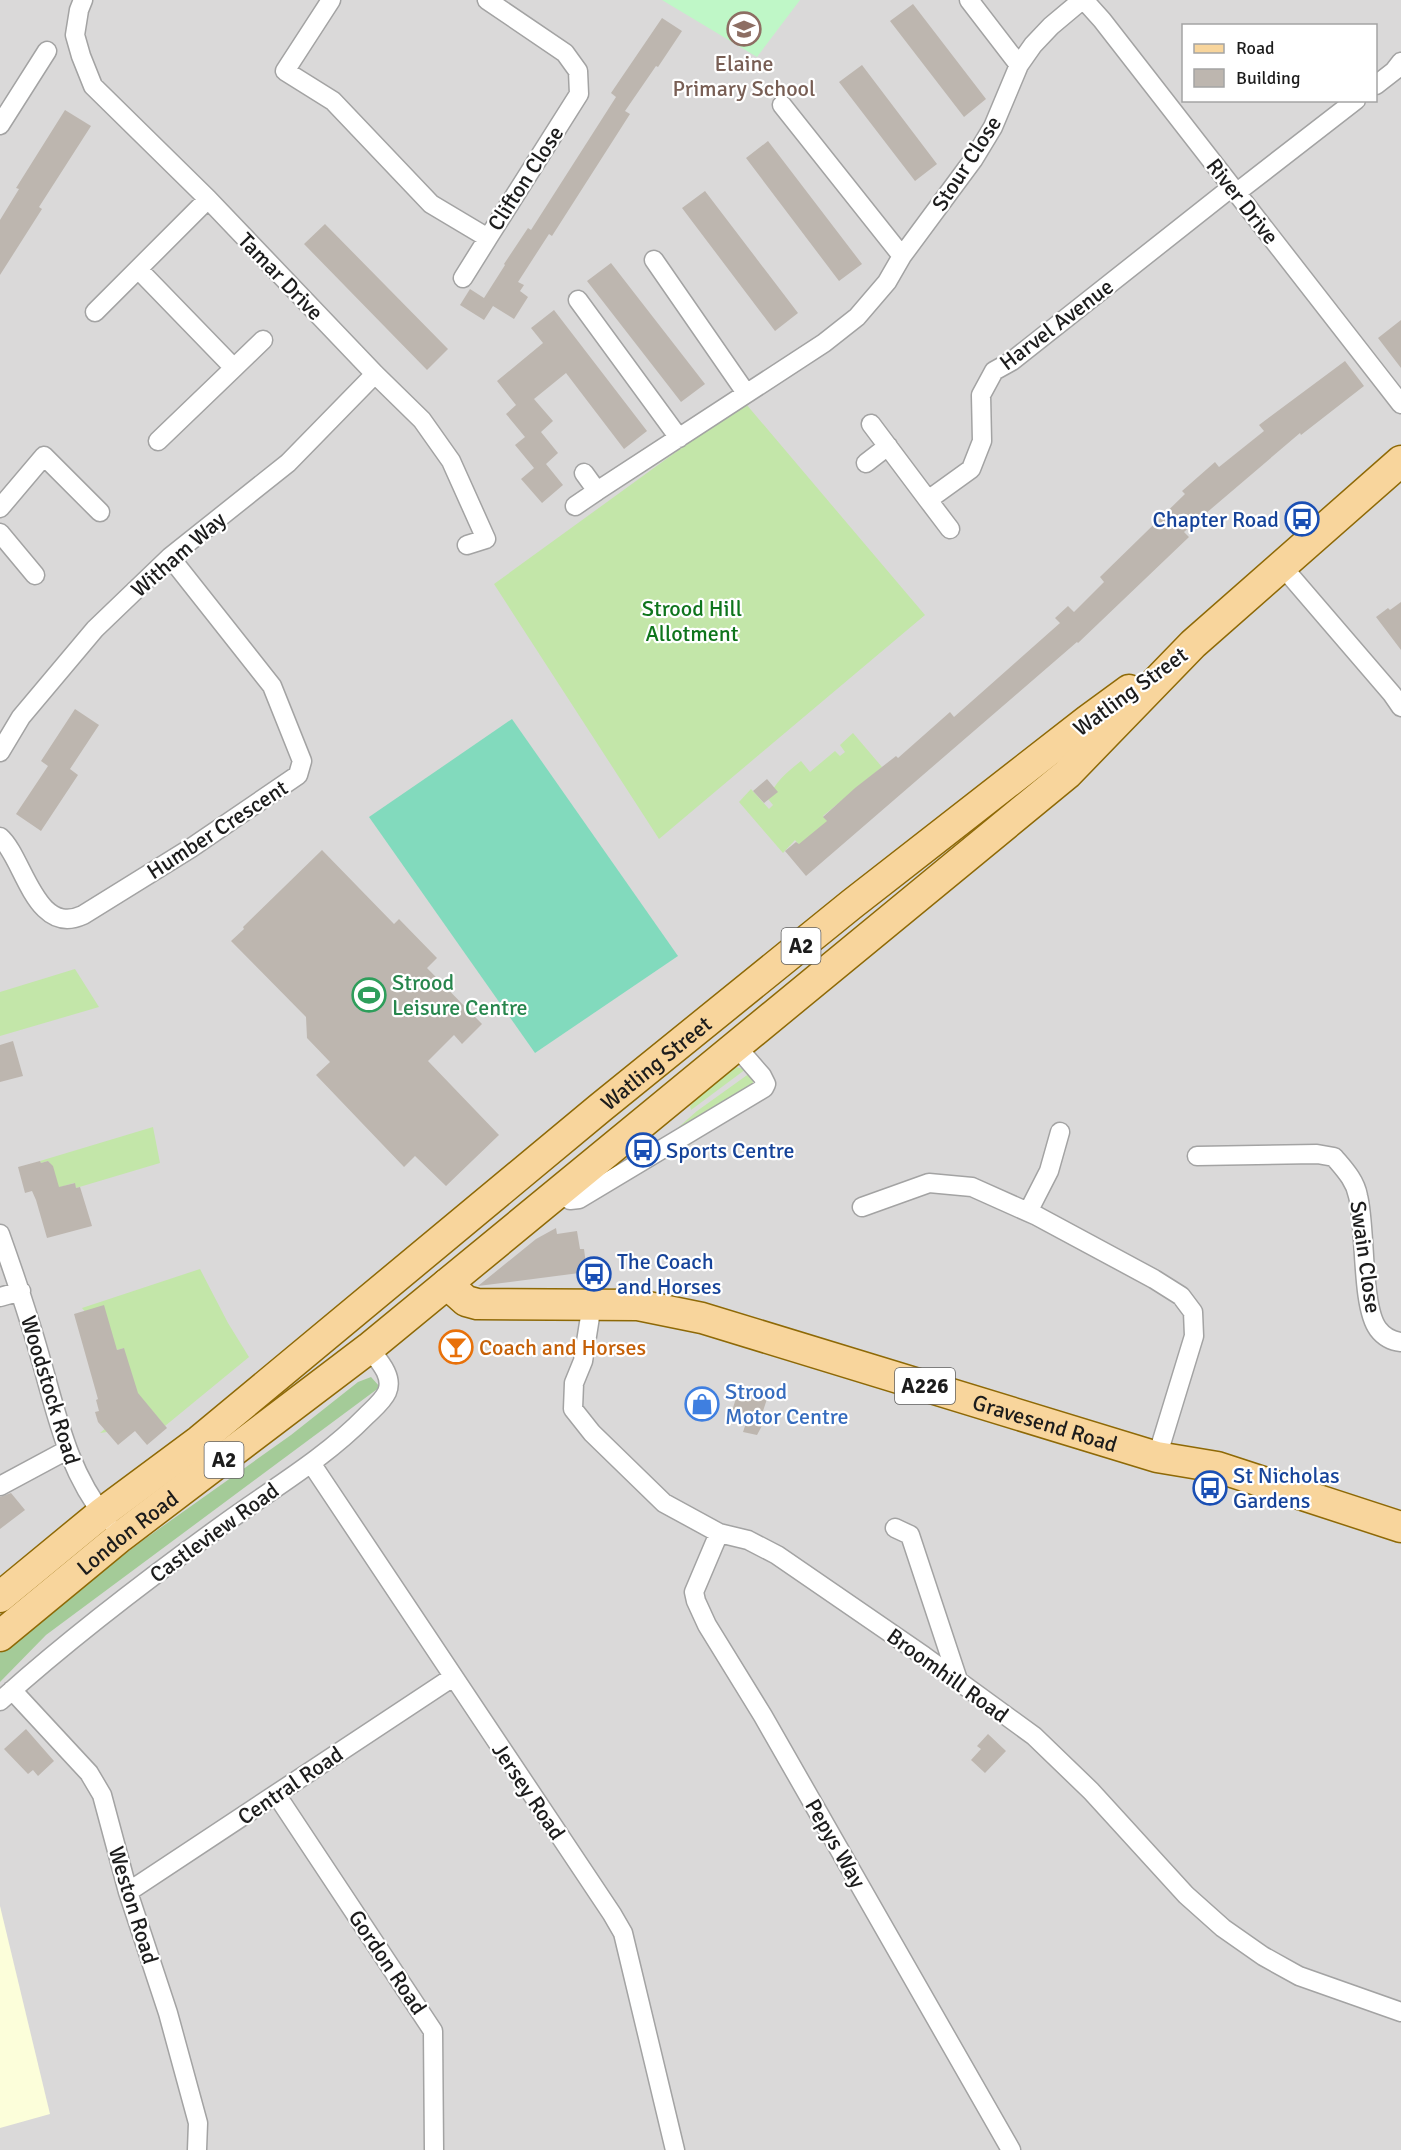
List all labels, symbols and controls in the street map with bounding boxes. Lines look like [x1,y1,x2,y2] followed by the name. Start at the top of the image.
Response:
[726,11,762,47] school or university icon: Elaine Primary School
[1182,24,1377,102] legend
[1236,37,1275,59] text: Road
[673,50,815,102] place label: Elaine Primary School
[1236,67,1300,89] text: Building
[926,111,1007,216] street label: Stour Close
[482,121,569,236] street label: Clifton Close
[1201,153,1285,250] street label: River Drive
[232,227,329,326] street label: Tamar Drive
[994,273,1119,376] street label: Harvel Avenue
[1284,501,1320,537] bus stop icon: Chapter Road
[125,505,232,603] street label: Witham Way
[1152,506,1279,533] place label: Chapter Road
[642,595,742,647] park label: Strood Hill Allotment
[1068,641,1193,742] street label: Watling Street
[142,774,293,885] street label: Humber Crescent
[782,928,820,964] road number: A2
[392,969,528,1021] place label: Strood Leisure Centre
[351,977,387,1013] sports icon: Strood Leisure Centre
[595,1010,717,1116] street label: Watling Street
[625,1132,661,1168] bus stop icon: Sports Centre
[666,1137,795,1164] place label: Sports Centre
[1344,1199,1387,1315] street label: Swain Close
[617,1248,721,1300] place label: The Coach and Horses
[576,1256,612,1292] bus stop icon: The Coach and Horses
[15,1312,86,1468] street label: Woodstock Road
[438,1329,474,1365] bar icon: Coach and Horses
[479,1334,646,1361] place label: Coach and Horses
[895,1368,955,1404] road number: A226
[725,1378,848,1430] place label: Strood Motor Centre
[684,1386,720,1422] shop icon: Strood Motor Centre
[969,1388,1121,1458] street label: Gravesend Road
[204,1442,244,1478] road number: A2
[1233,1462,1340,1514] place label: St Nicholas Gardens
[1192,1470,1228,1506] bus stop icon: St Nicholas Gardens
[145,1477,284,1588] street label: Castleview Road
[71,1485,184,1581] street label: London Road
[882,1622,1014,1729] street label: Broomhill Road
[486,1737,571,1845] street label: Jersey Road
[232,1740,348,1831] street label: Central Road
[799,1794,872,1893] street label: Pepys Way
[103,1843,164,1967] street label: Weston Road
[343,1905,432,2020] street label: Gordon Road

